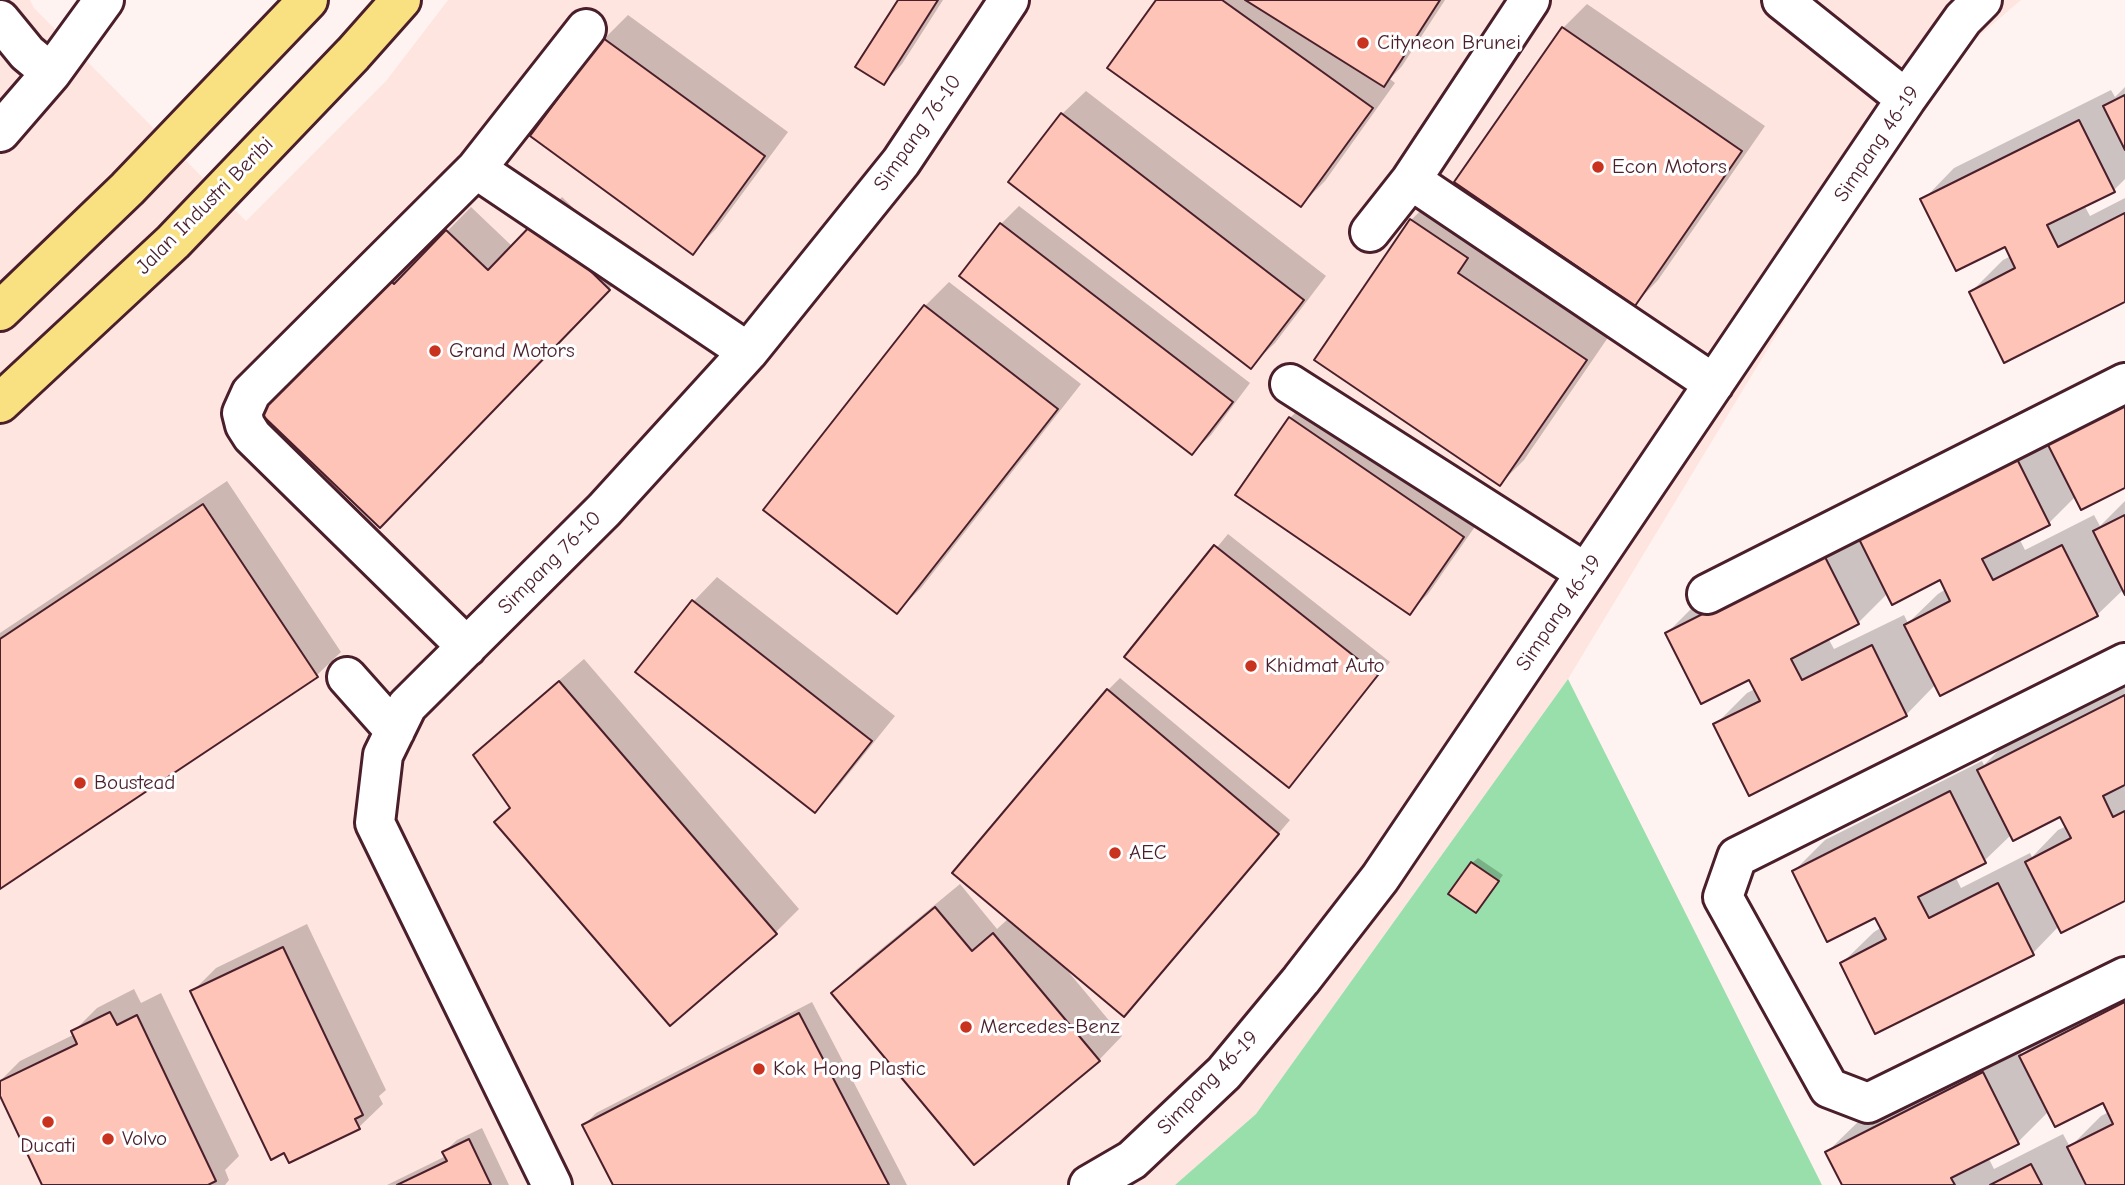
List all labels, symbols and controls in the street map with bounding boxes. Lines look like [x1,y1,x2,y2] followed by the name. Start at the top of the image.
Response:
[1377,30,1521,56] place label: Cityneon Brunei
[1355,35,1371,51] marker: Cityneon Brunei
[869,70,967,196] street label: Simpang 76-10
[1829,81,1925,207] street label: Simpang 46-19
[131,132,279,280] street label: Jalan Industri Beribi
[1612,154,1727,180] place label: Econ Motors
[1590,159,1606,175] marker: Econ Motors
[449,338,575,364] place label: Grand Motors
[427,343,443,359] marker: Grand Motors
[493,506,607,620] street label: Simpang 76-10
[1511,550,1607,676] street label: Simpang 46-19
[1265,653,1385,679] place label: Khidmat Auto
[1243,658,1259,674] marker: Khidmat Auto
[94,770,175,796] place label: Boustead
[72,775,88,791] marker: Boustead
[1129,840,1167,866] place label: AEC
[1107,845,1123,861] marker: AEC
[980,1014,1120,1040] place label: Mercedes-Benz
[958,1019,974,1035] marker: Mercedes-Benz
[1152,1026,1264,1140] street label: Simpang 46-19
[773,1056,926,1082] place label: Kok Hong Plastic
[751,1061,767,1077] marker: Kok Hong Plastic
[40,1114,56,1130] marker: Ducati
[122,1126,167,1152] place label: Volvo
[100,1131,116,1147] marker: Volvo
[20,1133,76,1159] place label: Ducati

